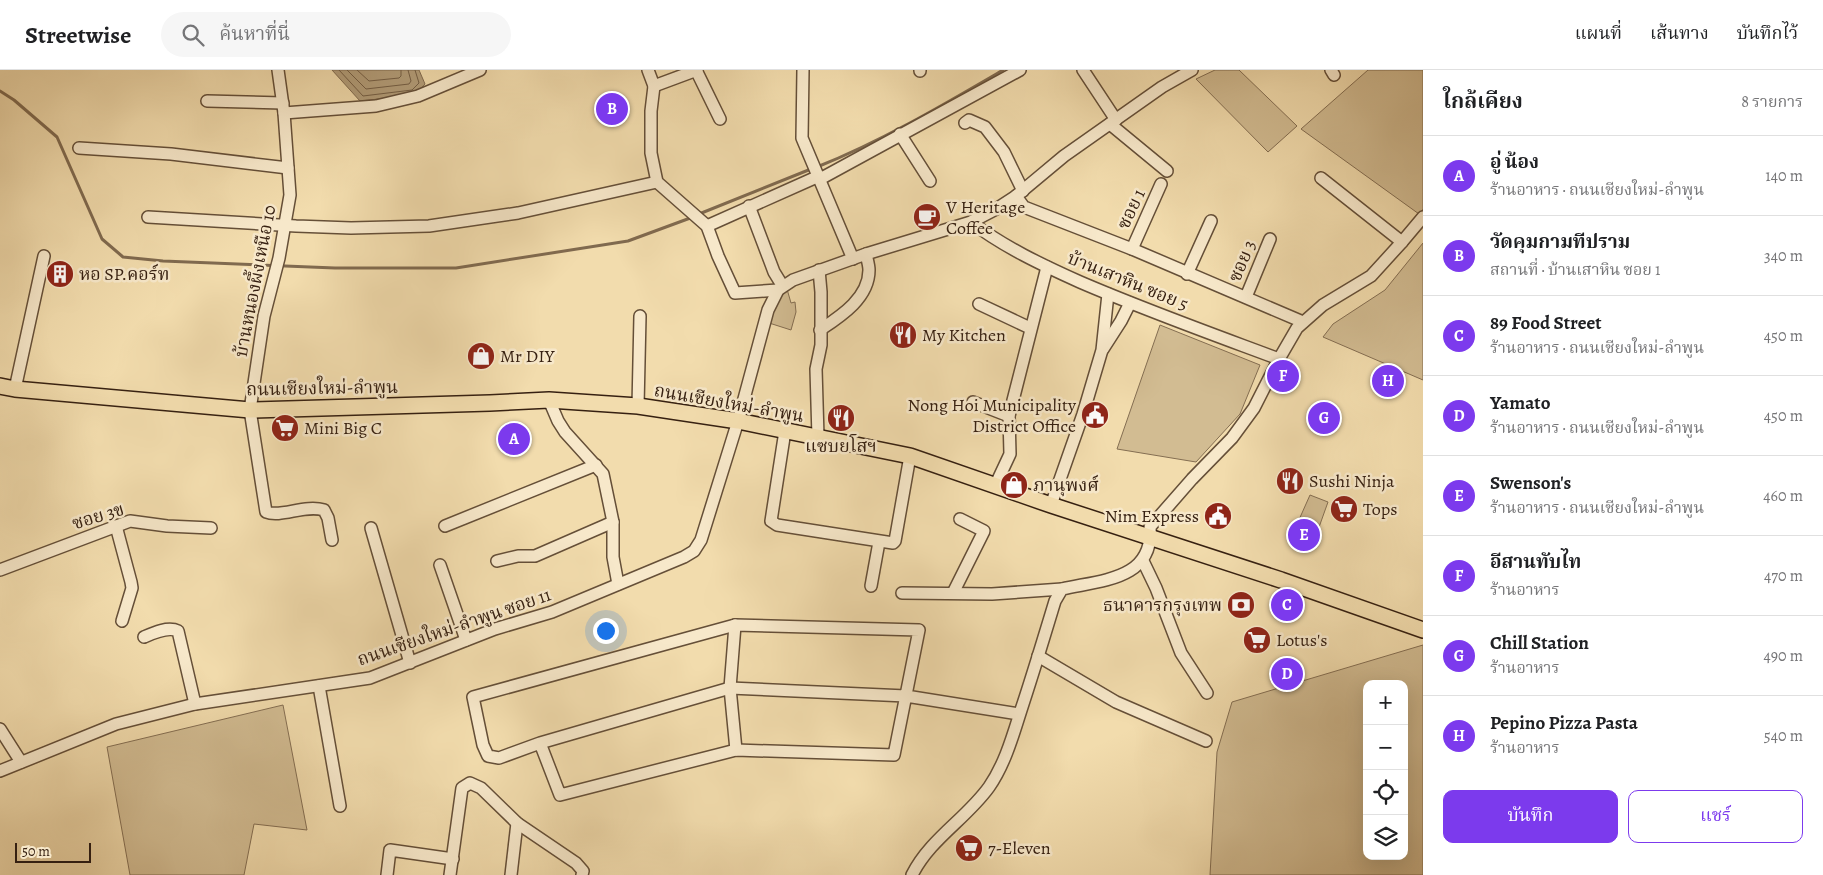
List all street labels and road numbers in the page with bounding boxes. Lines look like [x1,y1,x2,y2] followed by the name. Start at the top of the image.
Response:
[1111,185,1151,233] street label: ซอย 1
[227,202,282,359] street label: บ้านหนองผึ้งเหนือ 10
[1223,236,1261,286] street label: ซอย 3
[1064,246,1192,316] street label: บ้านเสาหิน ซอย 5
[246,375,398,401] street label: ถนนเชียงใหม่-ลำพูน
[652,378,806,428] street label: ถนนเชียงใหม่-ลำพูน
[69,497,127,535] street label: ซอย 3ข
[354,583,554,671] street label: ถนนเชียงใหม่-ลำพูน ซอย 11

